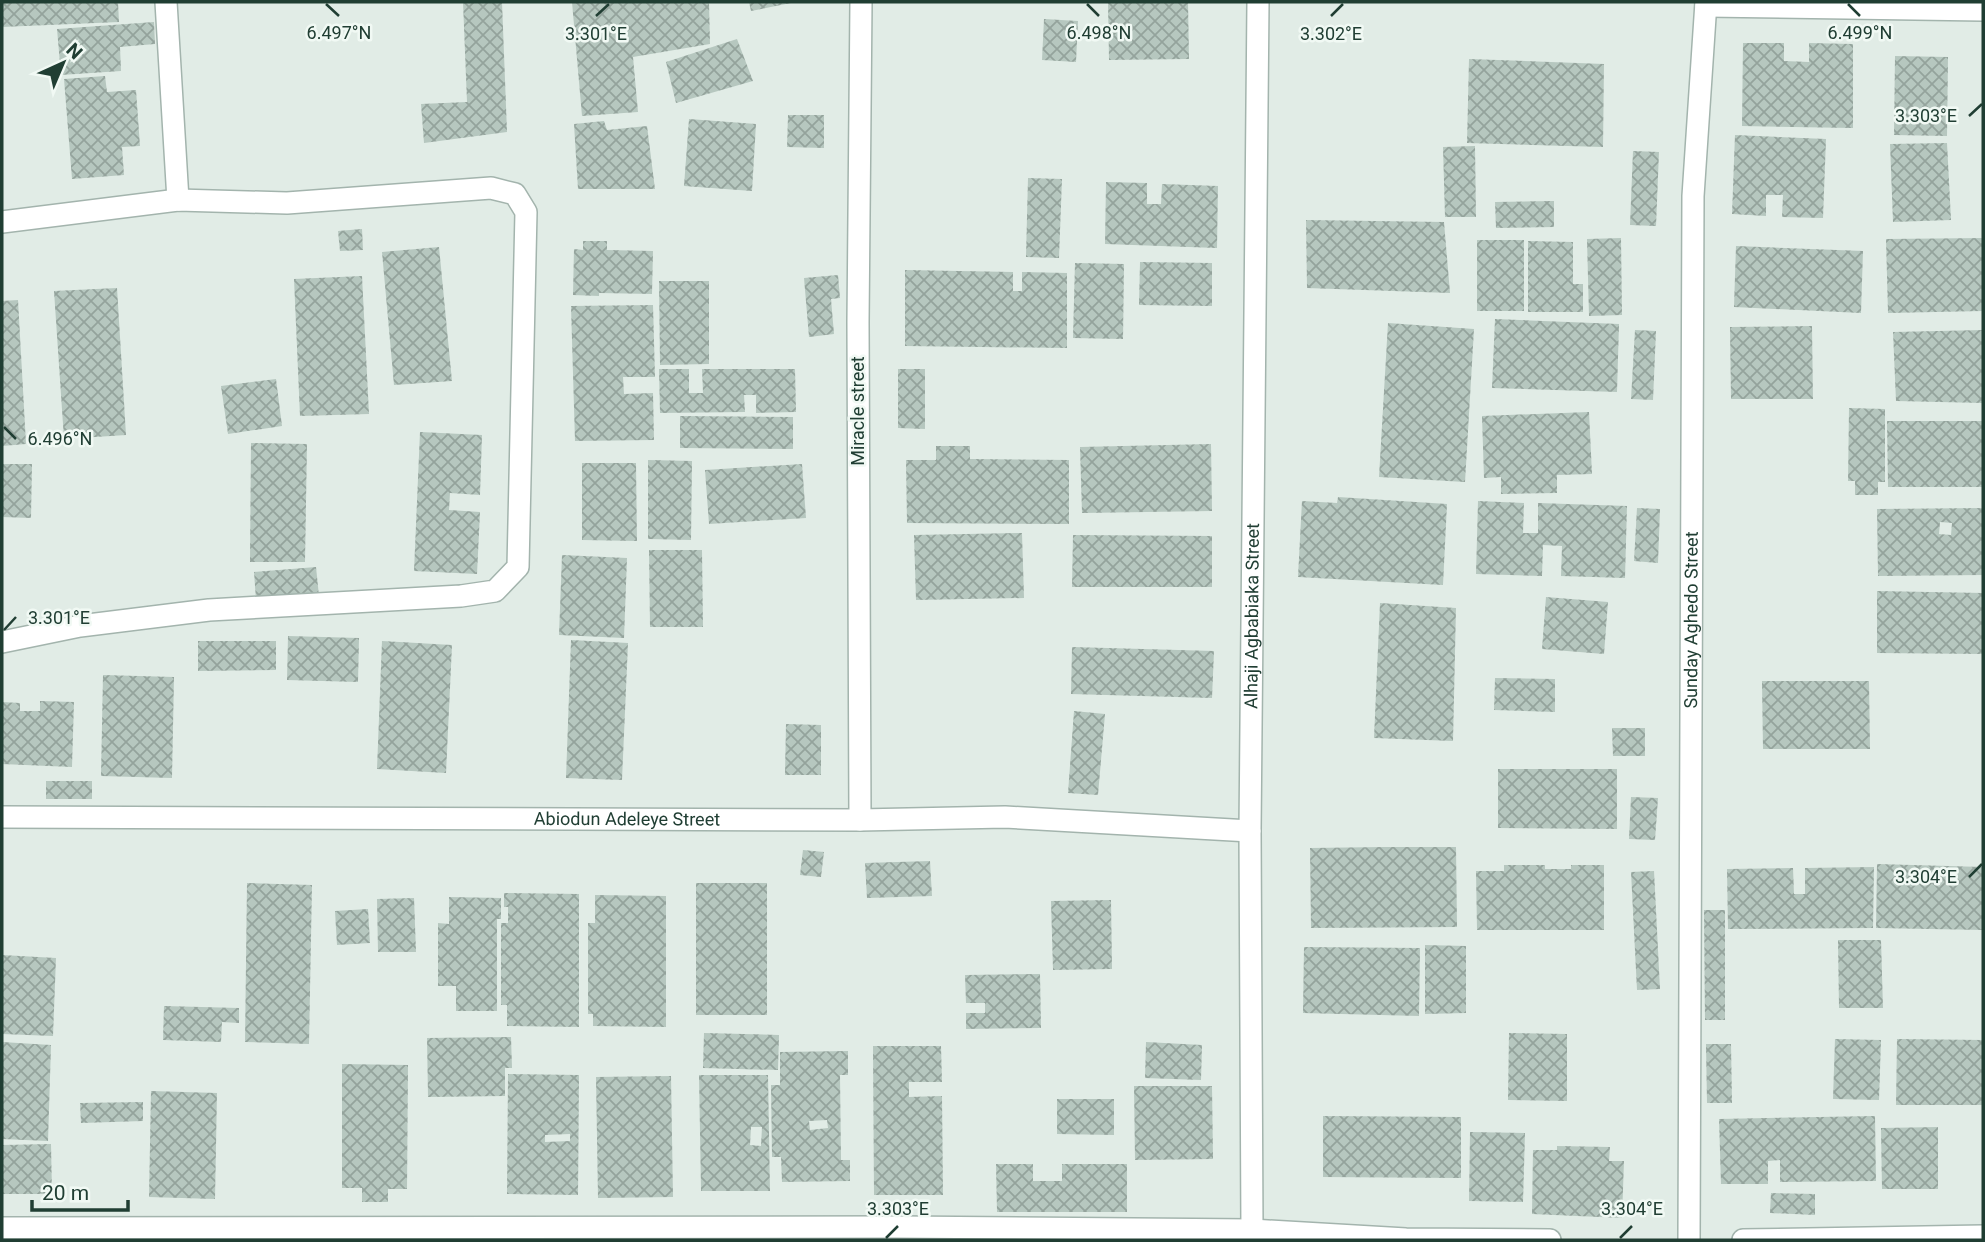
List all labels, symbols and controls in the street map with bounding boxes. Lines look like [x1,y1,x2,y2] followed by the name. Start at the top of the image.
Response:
[307,22,371,43] text: 6.497°N
[1067,22,1131,43] text: 6.498°N
[1828,22,1892,43] text: 6.499°N
[565,23,627,44] text: 3.301°E
[1300,23,1362,44] text: 3.302°E
[28,28,98,98] north arrow
[62,38,87,64] text: N
[1895,105,1957,126] text: 3.303°E
[847,356,868,466] street label: Miracle street
[28,428,92,449] text: 6.496°N
[1240,523,1263,709] street label: Alhaji Agbabiaka Street
[1680,531,1702,709] street label: Sunday Aghedo Street
[28,607,90,628] text: 3.301°E
[534,808,720,830] street label: Abiodun Adeleye Street
[1895,866,1957,887] text: 3.304°E
[32,1168,128,1212] scale bar
[42,1181,89,1205] text: 20 m
[867,1198,929,1219] text: 3.303°E
[1601,1198,1663,1219] text: 3.304°E

